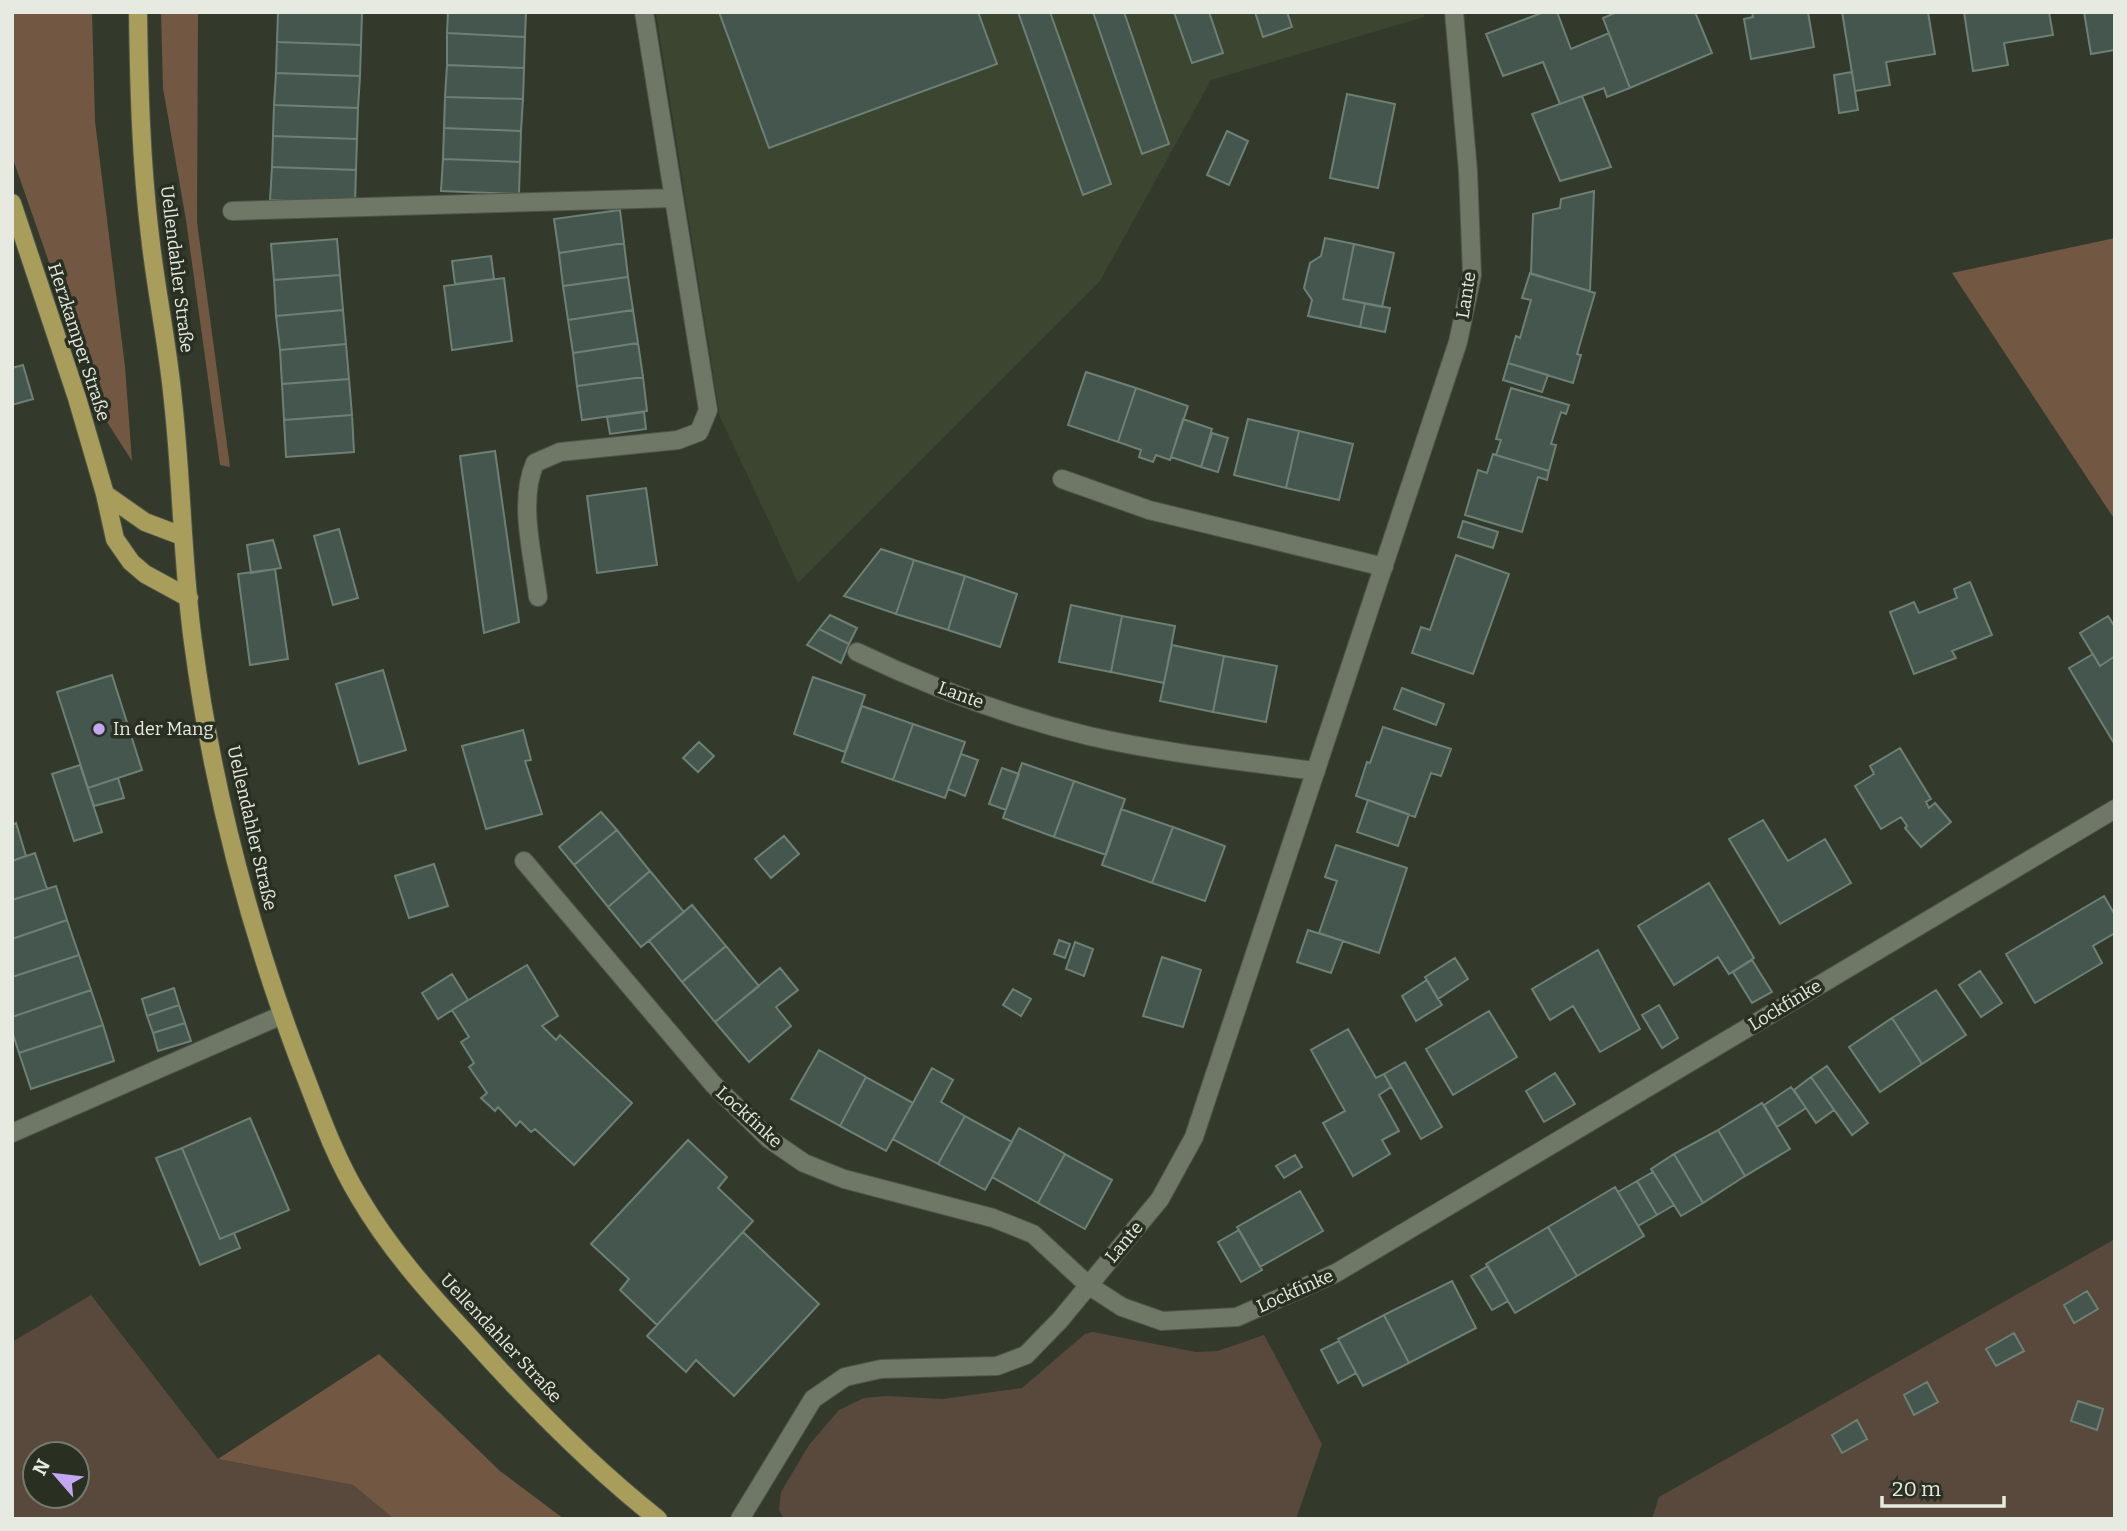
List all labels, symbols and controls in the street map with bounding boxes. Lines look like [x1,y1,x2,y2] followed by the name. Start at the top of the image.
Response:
[156,184,198,354] street label: Uellendahler Straße
[43,260,115,424] street label: Herzkamper Straße
[1451,270,1481,320] street label: Lante
[935,677,987,713] street label: Lante
[113,718,213,740] place label: In der Mang
[91,721,107,737] marker: In der Mang
[222,743,282,913] street label: Uellendahler Straße
[1744,975,1826,1035] street label: Lockfinke
[711,1082,787,1152] street label: Lockfinke
[1100,1217,1148,1267] street label: Lante
[1253,1264,1337,1318] street label: Lockfinke
[436,1269,566,1407] street label: Uellendahler Straße
[21,1440,91,1510] north arrow
[28,1455,55,1479] text: N
[1882,1464,2004,1508] scale bar
[1892,1476,1941,1502] text: 20 m

